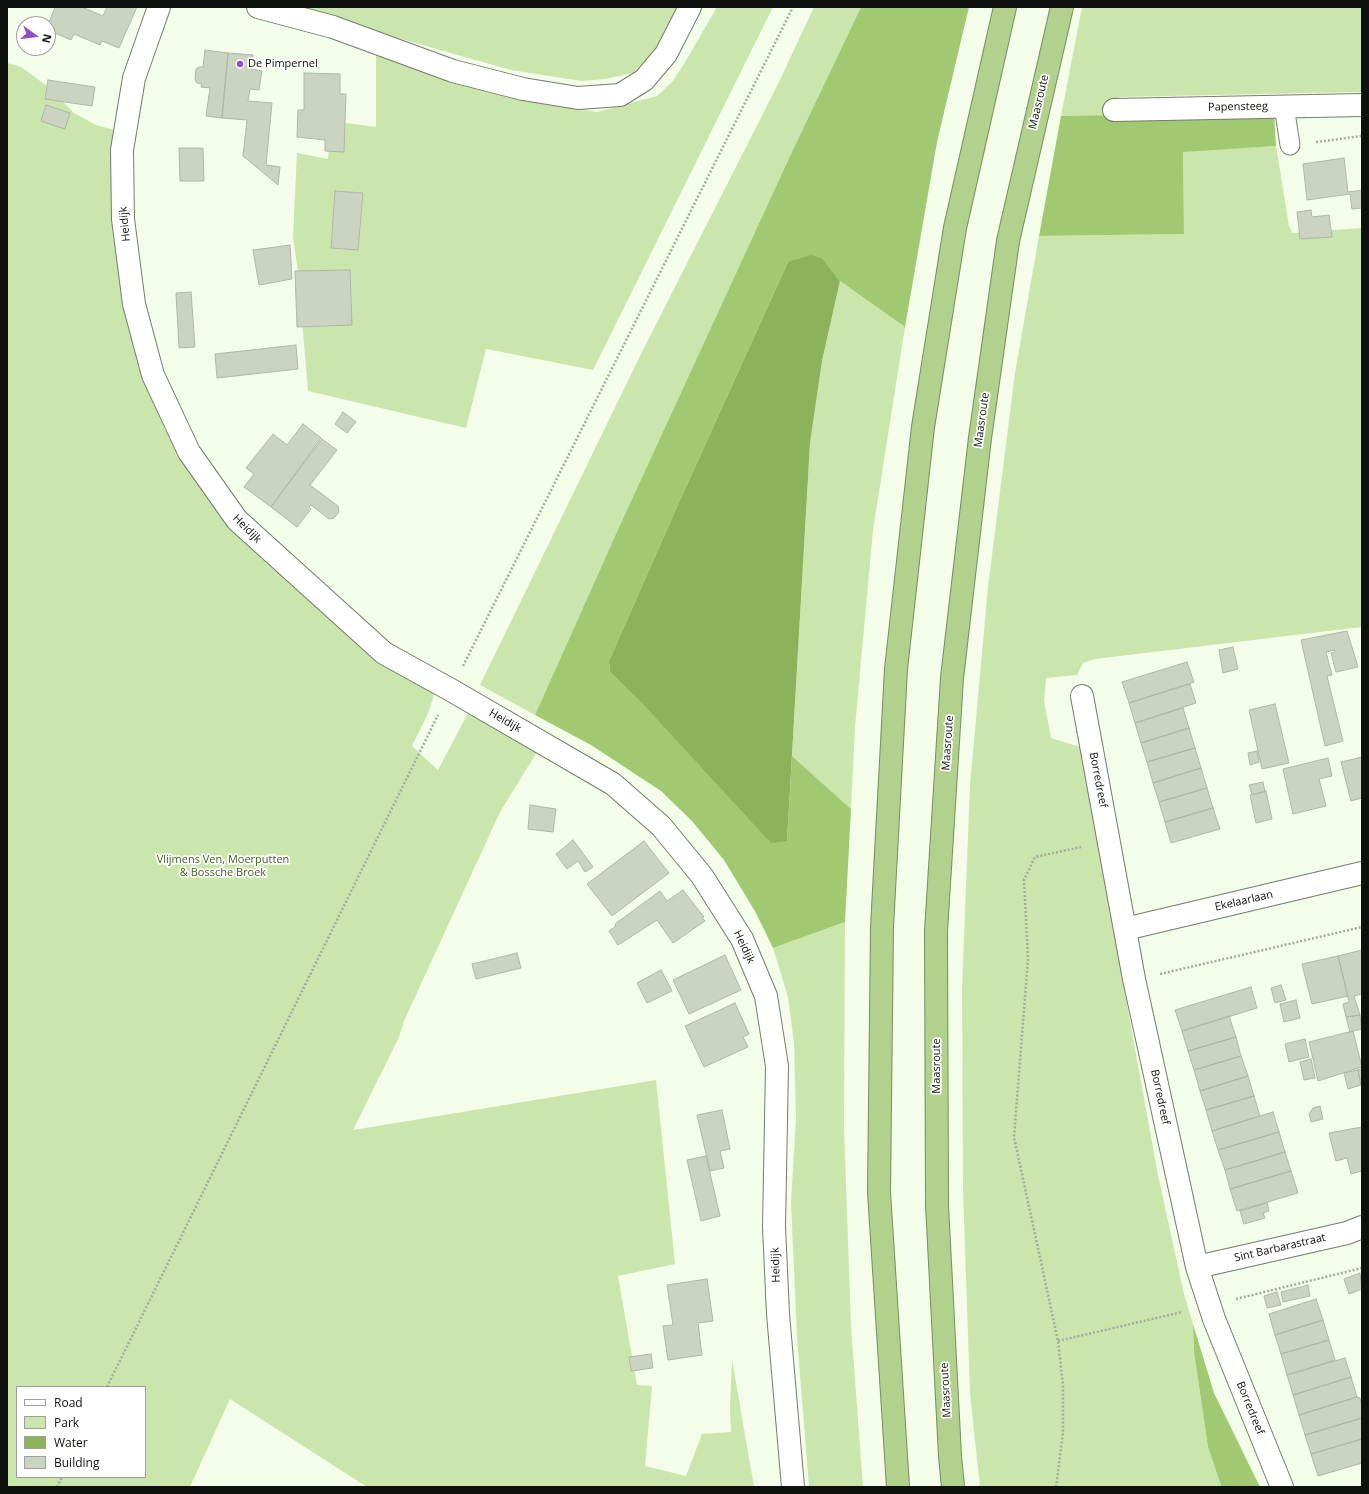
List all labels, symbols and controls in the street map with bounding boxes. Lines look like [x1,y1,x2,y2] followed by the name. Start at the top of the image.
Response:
[16,16,56,56] north arrow
[39,33,56,45] text: N
[248,57,318,71] place label: De Pimpernel
[235,59,245,69] marker: De Pimpernel
[1026,74,1052,130] street label: Maasroute
[1208,100,1268,114] street label: Papensteeg
[117,206,133,242] street label: Heidijk
[972,392,992,448] street label: Maasroute
[230,512,264,546] street label: Heidijk
[486,707,524,735] street label: Heidijk
[939,715,957,771] street label: Maasroute
[1086,751,1110,809] street label: Borredreef
[157,853,289,879] park label: Vlijmens Ven, Moerputten & Bossche Broek
[1214,888,1274,914] street label: Ekelaarlaan
[730,928,758,966] street label: Heidijk
[930,1038,944,1094] street label: Maasroute
[1148,1068,1172,1126] street label: Borredreef
[1233,1231,1327,1265] street label: Sint Barbarastraat
[769,1247,783,1283] street label: Heidijk
[938,1362,954,1418] street label: Maasroute
[1233,1379,1267,1437] street label: Borredreef
[16,1386,146,1478] legend
[54,1394,83,1411] text: Road
[54,1414,79,1431] text: Park
[54,1434,88,1451] text: Water
[54,1454,99,1471] text: Building

